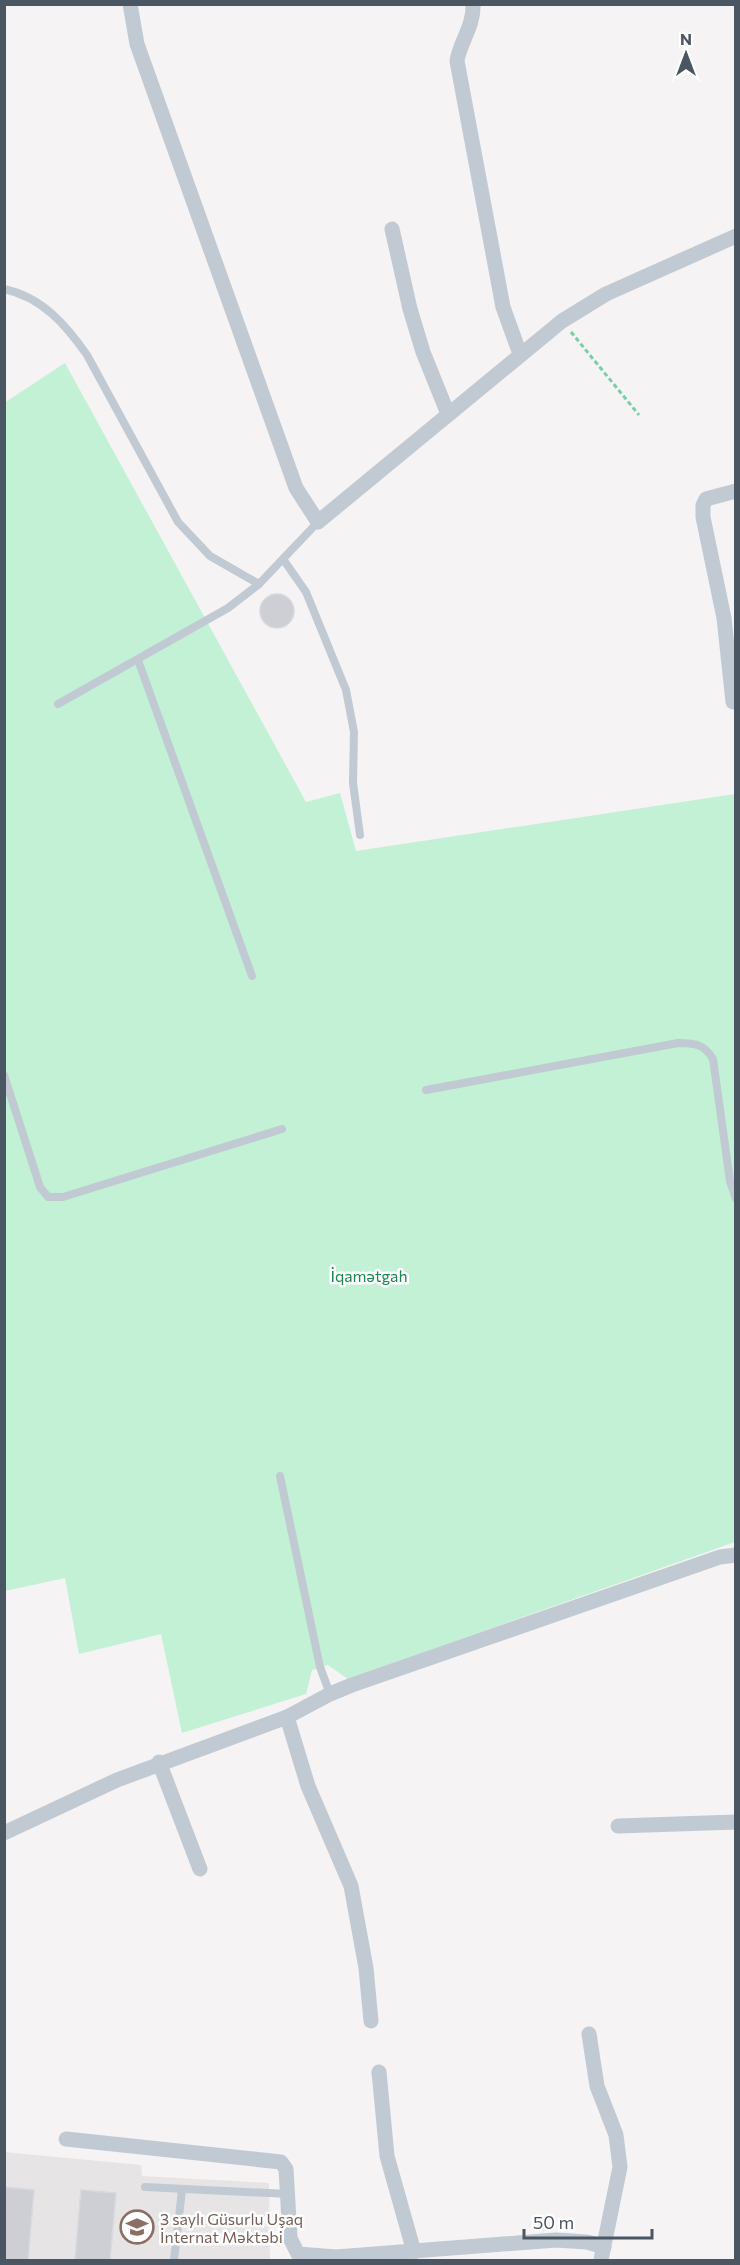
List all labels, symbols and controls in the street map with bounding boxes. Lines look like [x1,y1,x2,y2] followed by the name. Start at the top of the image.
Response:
[656,24,716,84] north arrow
[680,29,692,48] text: N
[330,1266,408,1285] park label: İqamətgah
[524,2202,652,2240] scale bar
[119,2209,155,2245] school or university icon: 3 saylı Güsurlu Uşaq İnternat Məktəbi
[160,2209,303,2246] place label: 3 saylı Güsurlu Uşaq İnternat Məktəbi
[533,2211,574,2233] text: 50 m

